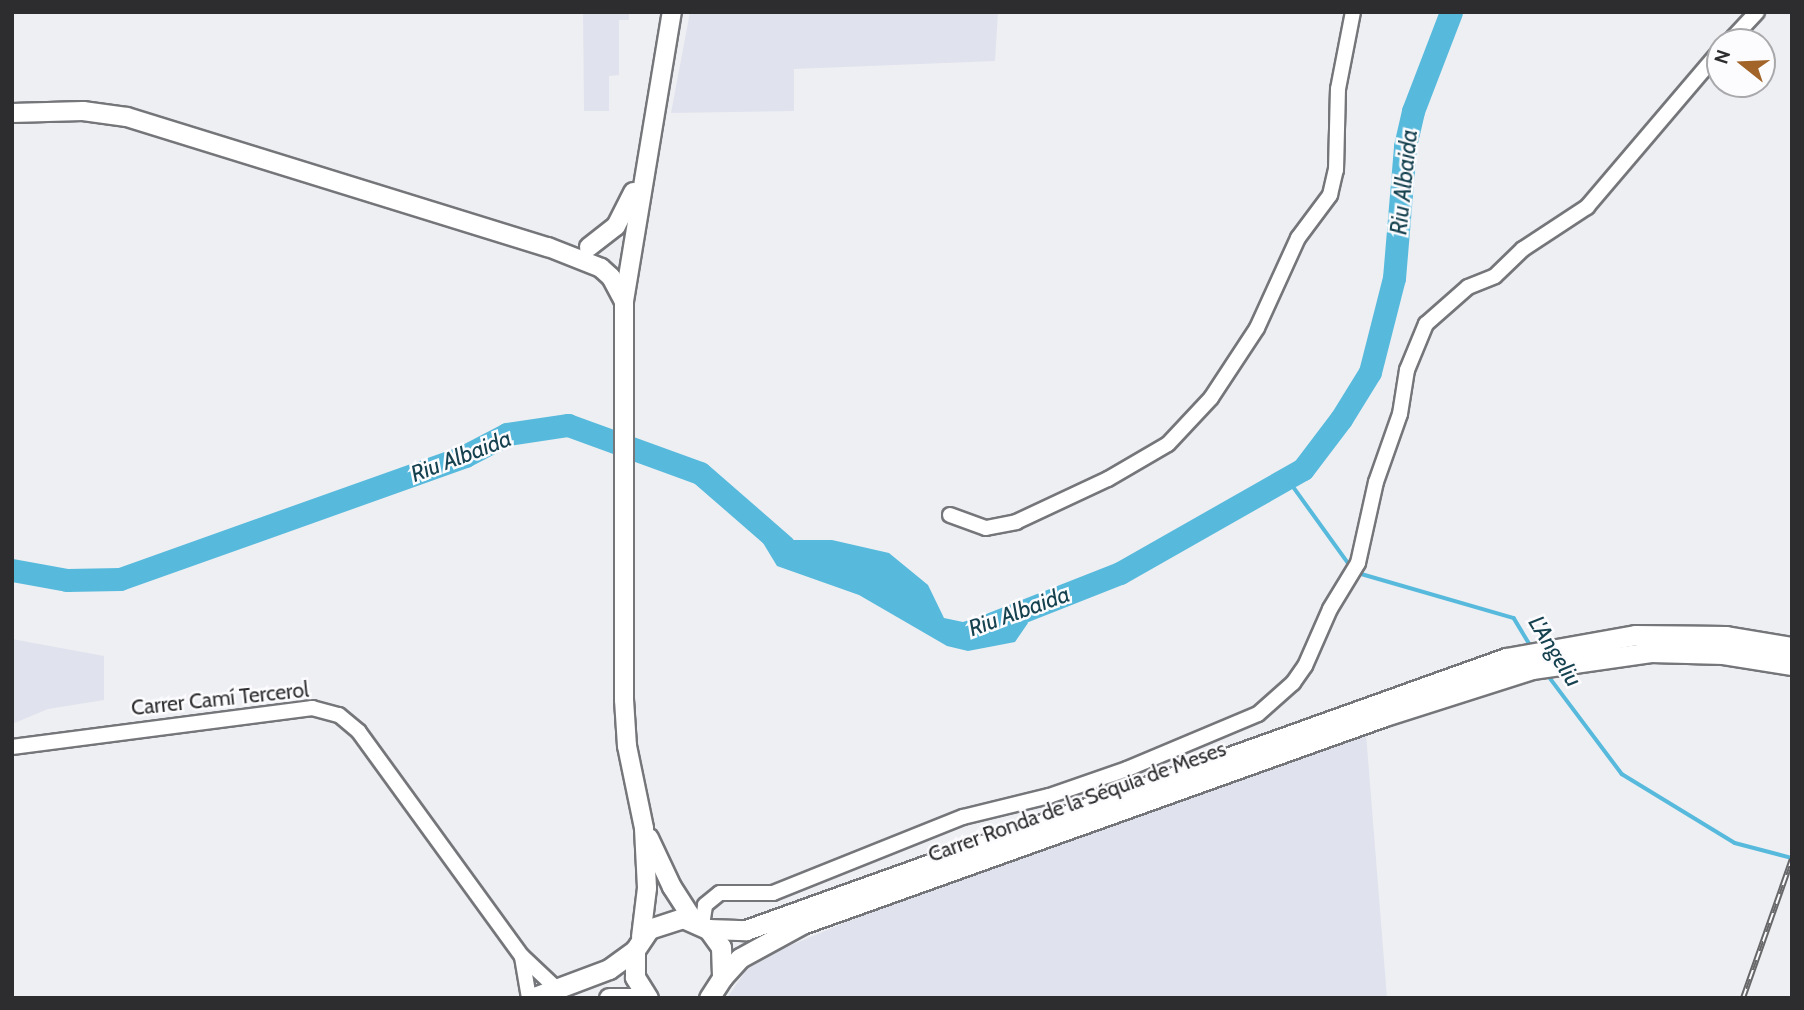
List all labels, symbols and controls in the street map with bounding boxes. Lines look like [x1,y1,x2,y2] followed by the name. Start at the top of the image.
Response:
[1706,28,1776,98] north arrow
[1709,47,1735,67] text: N
[1385,128,1423,236] water label: Riu Albaida
[407,424,515,488] water label: Riu Albaida
[965,580,1073,642] water label: Riu Albaida
[1523,610,1587,692] water label: L'Angeliu
[130,677,310,721] street label: Carrer Camí Tercerol
[925,736,1229,868] street label: Carrer Ronda de la Séquia de Meses

